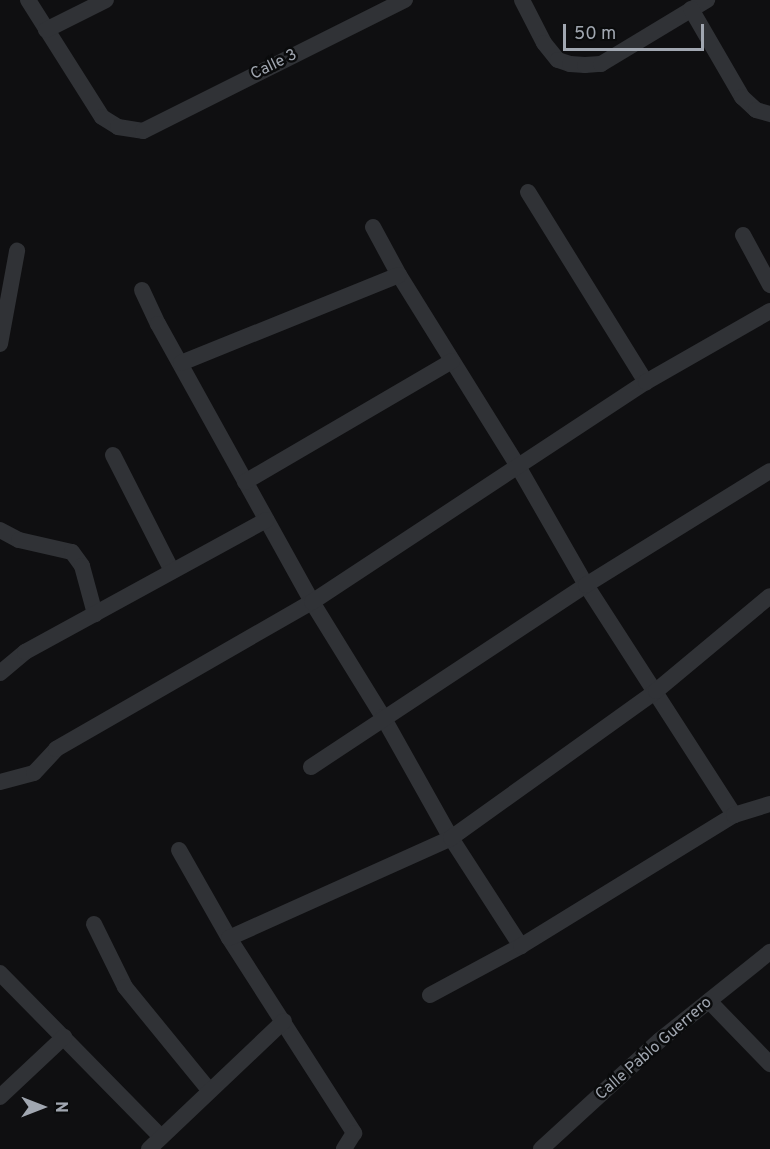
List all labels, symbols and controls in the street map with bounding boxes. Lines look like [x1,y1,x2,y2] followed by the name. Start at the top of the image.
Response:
[566,12,707,50] scale bar
[574,23,616,46] text: 50 m
[248,46,300,84] street label: Calle 3
[592,993,716,1105] street label: Calle Pablo Guerrero
[12,1077,72,1137] north arrow
[50,1101,70,1113] text: N

